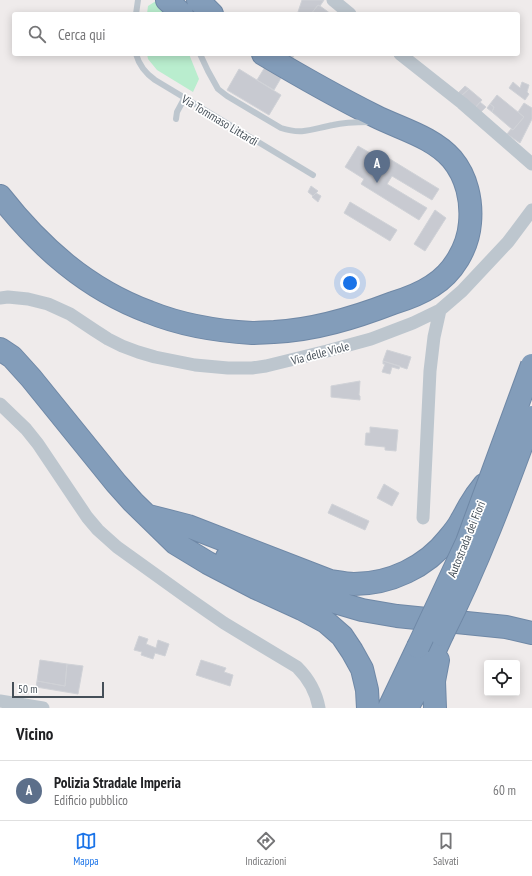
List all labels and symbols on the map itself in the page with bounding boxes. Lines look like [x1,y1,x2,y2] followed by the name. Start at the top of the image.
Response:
[178,91,261,149] street label: Via Tommaso Littardi
[364,150,390,183] pin: A
[340,273,360,293] your location
[288,338,351,368] street label: Via delle Viole
[444,499,488,579] street label: Autostrada dei Fiori
[12,680,104,699] scale bar

